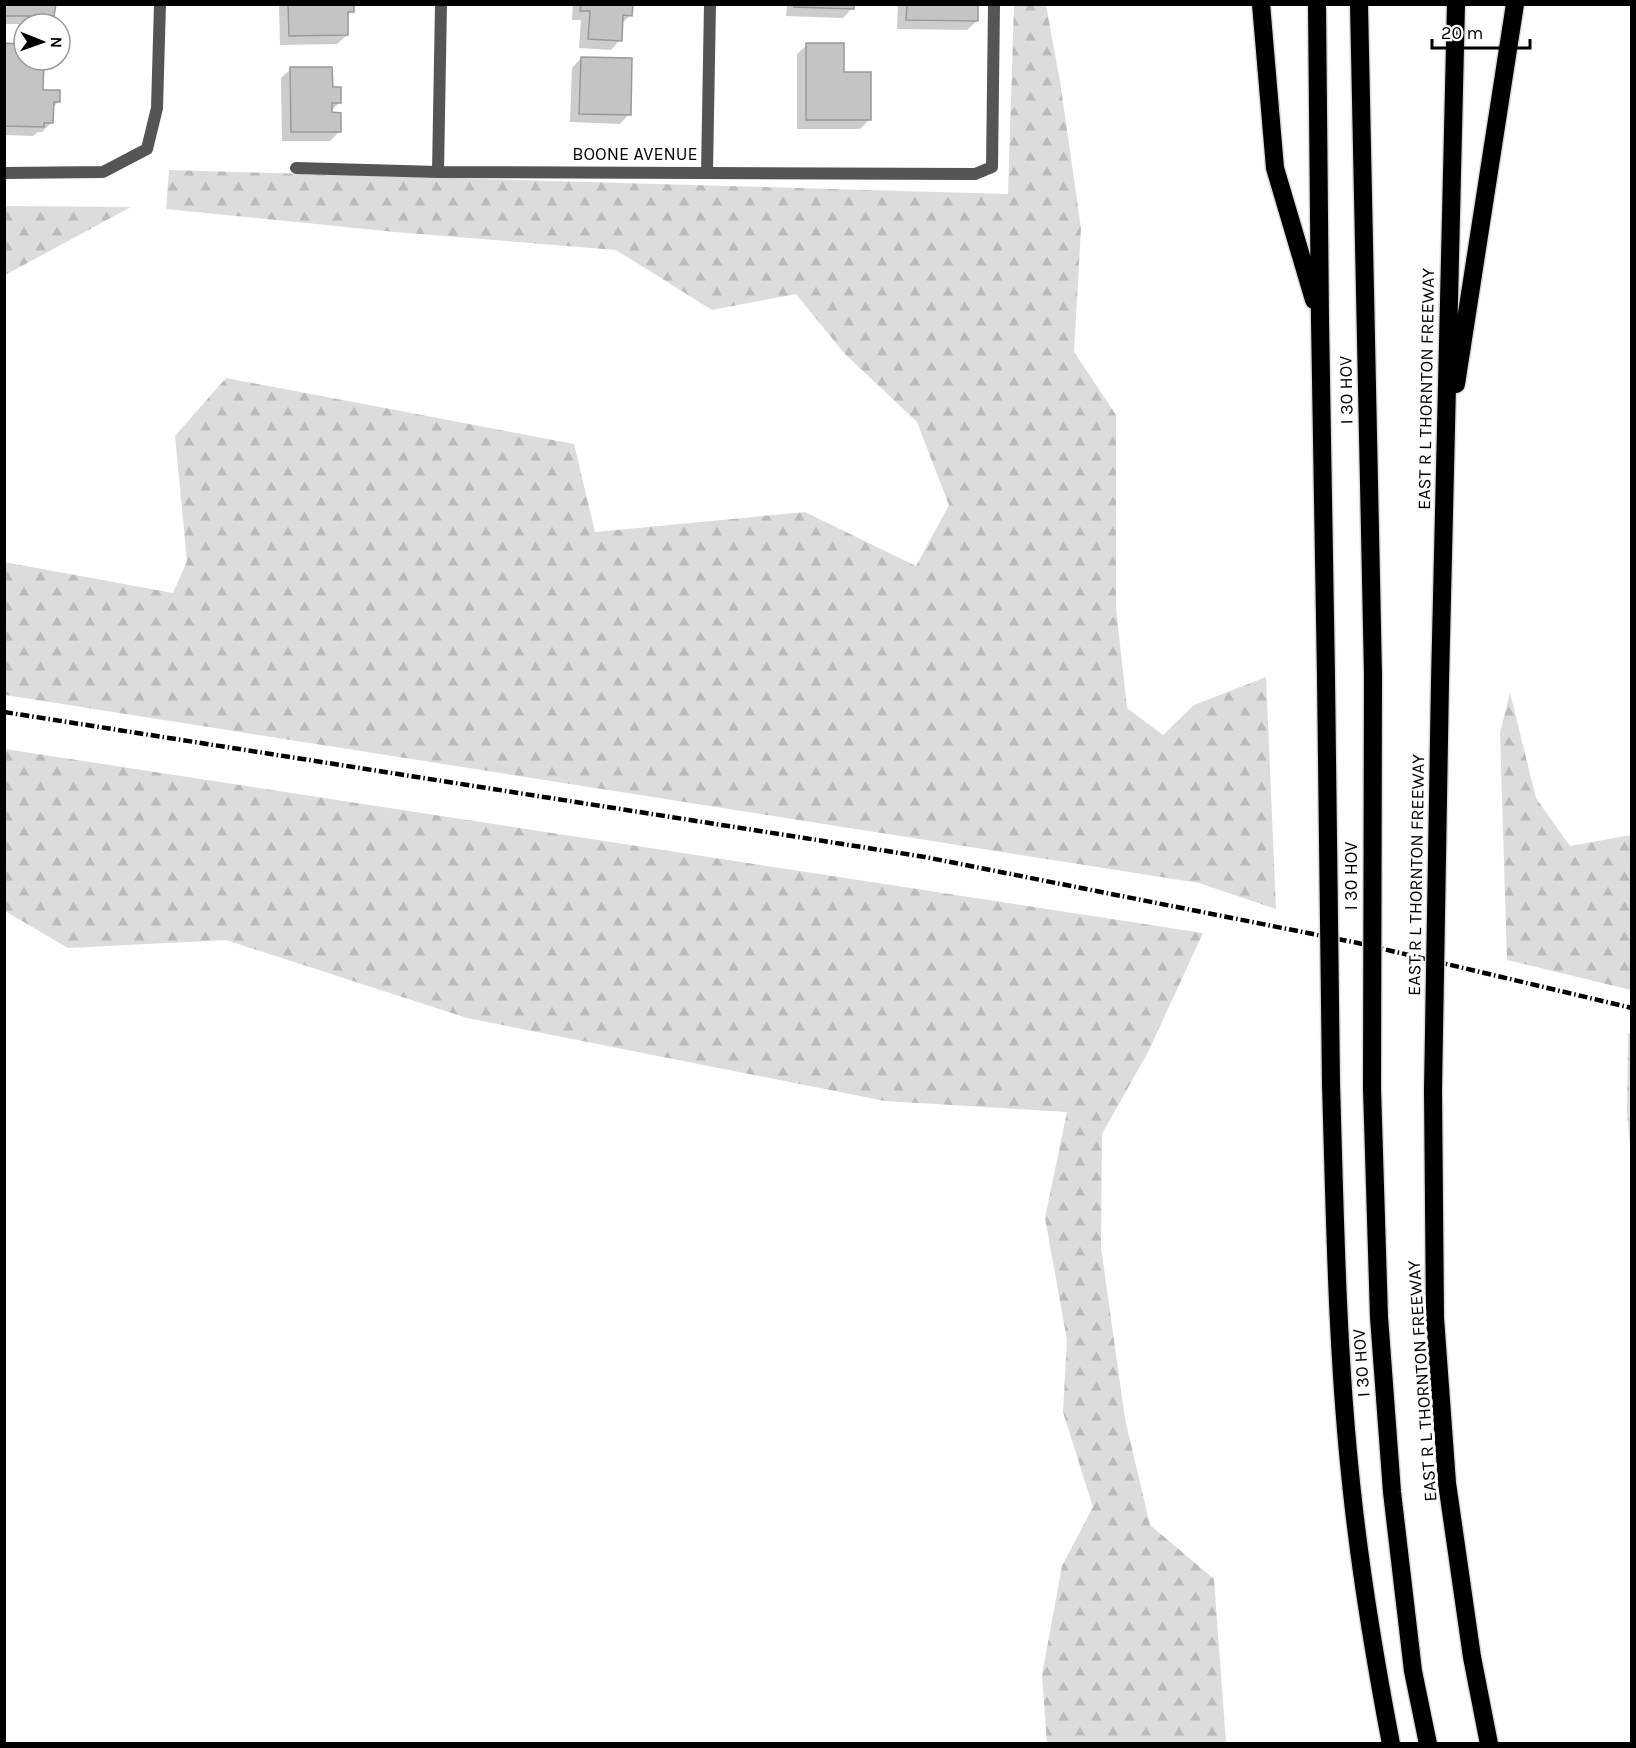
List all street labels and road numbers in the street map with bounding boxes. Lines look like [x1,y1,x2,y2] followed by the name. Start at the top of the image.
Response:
[572,143,698,165] street label: BOONE AVENUE
[1413,268,1439,510] street label: EAST R L THORNTON FREEWAY
[1334,356,1358,424] street label: I 30 HOV
[1403,754,1429,996] street label: EAST R L THORNTON FREEWAY
[1340,842,1362,910] street label: I 30 HOV
[1403,1260,1441,1502] street label: EAST R L THORNTON FREEWAY
[1348,1328,1374,1398] street label: I 30 HOV

